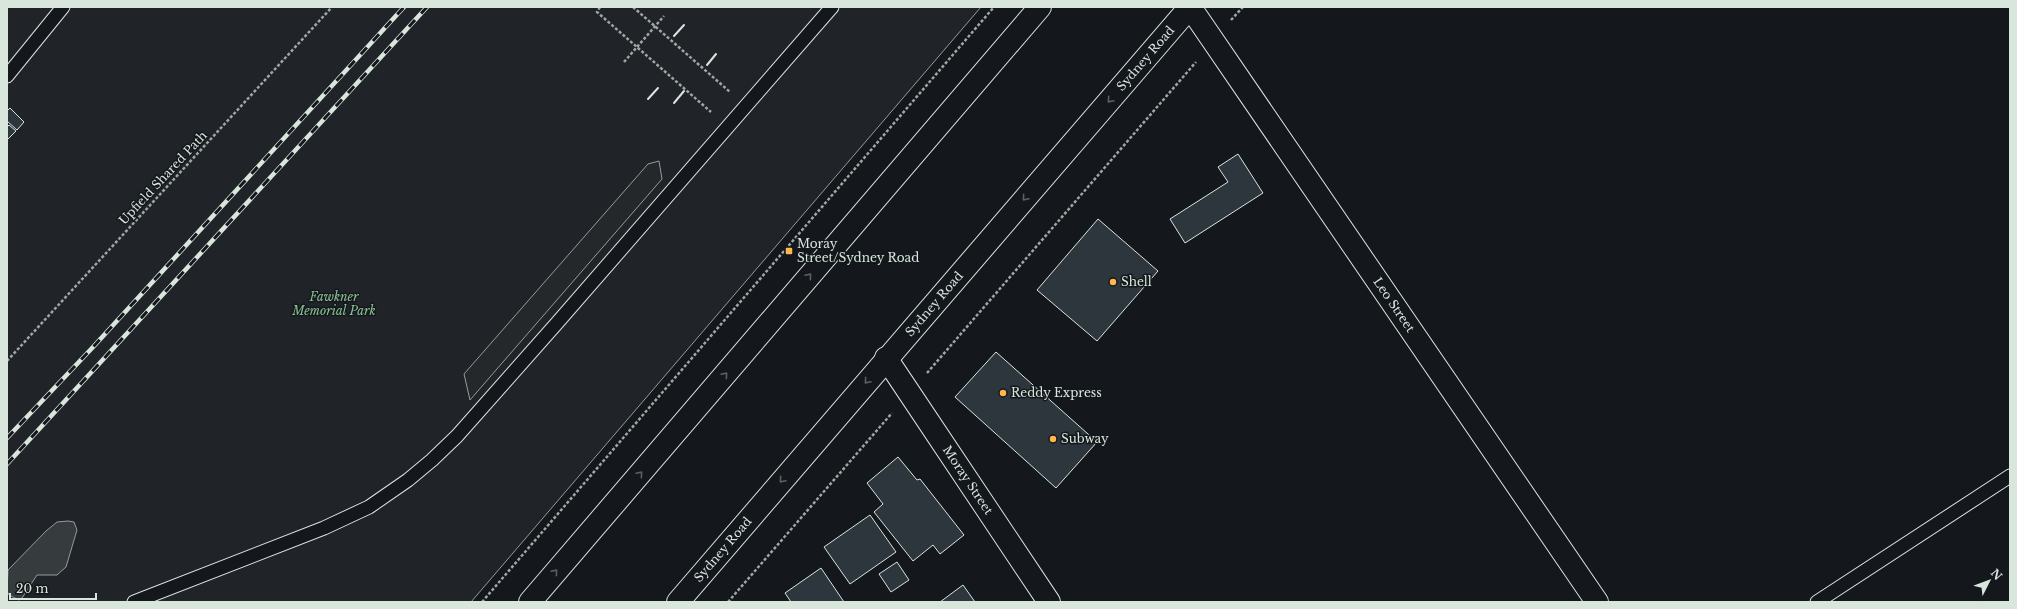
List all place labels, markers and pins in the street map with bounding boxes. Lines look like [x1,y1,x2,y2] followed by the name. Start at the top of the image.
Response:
[797,236,919,265] place label: Moray Street/Sydney Road
[784,246,794,256] marker: Moray Street/Sydney Road
[1121,274,1152,289] place label: Shell
[1108,277,1118,287] marker: Shell
[1011,385,1102,400] place label: Reddy Express
[998,388,1008,398] marker: Reddy Express
[1061,431,1109,446] place label: Subway
[1048,434,1058,444] marker: Subway

